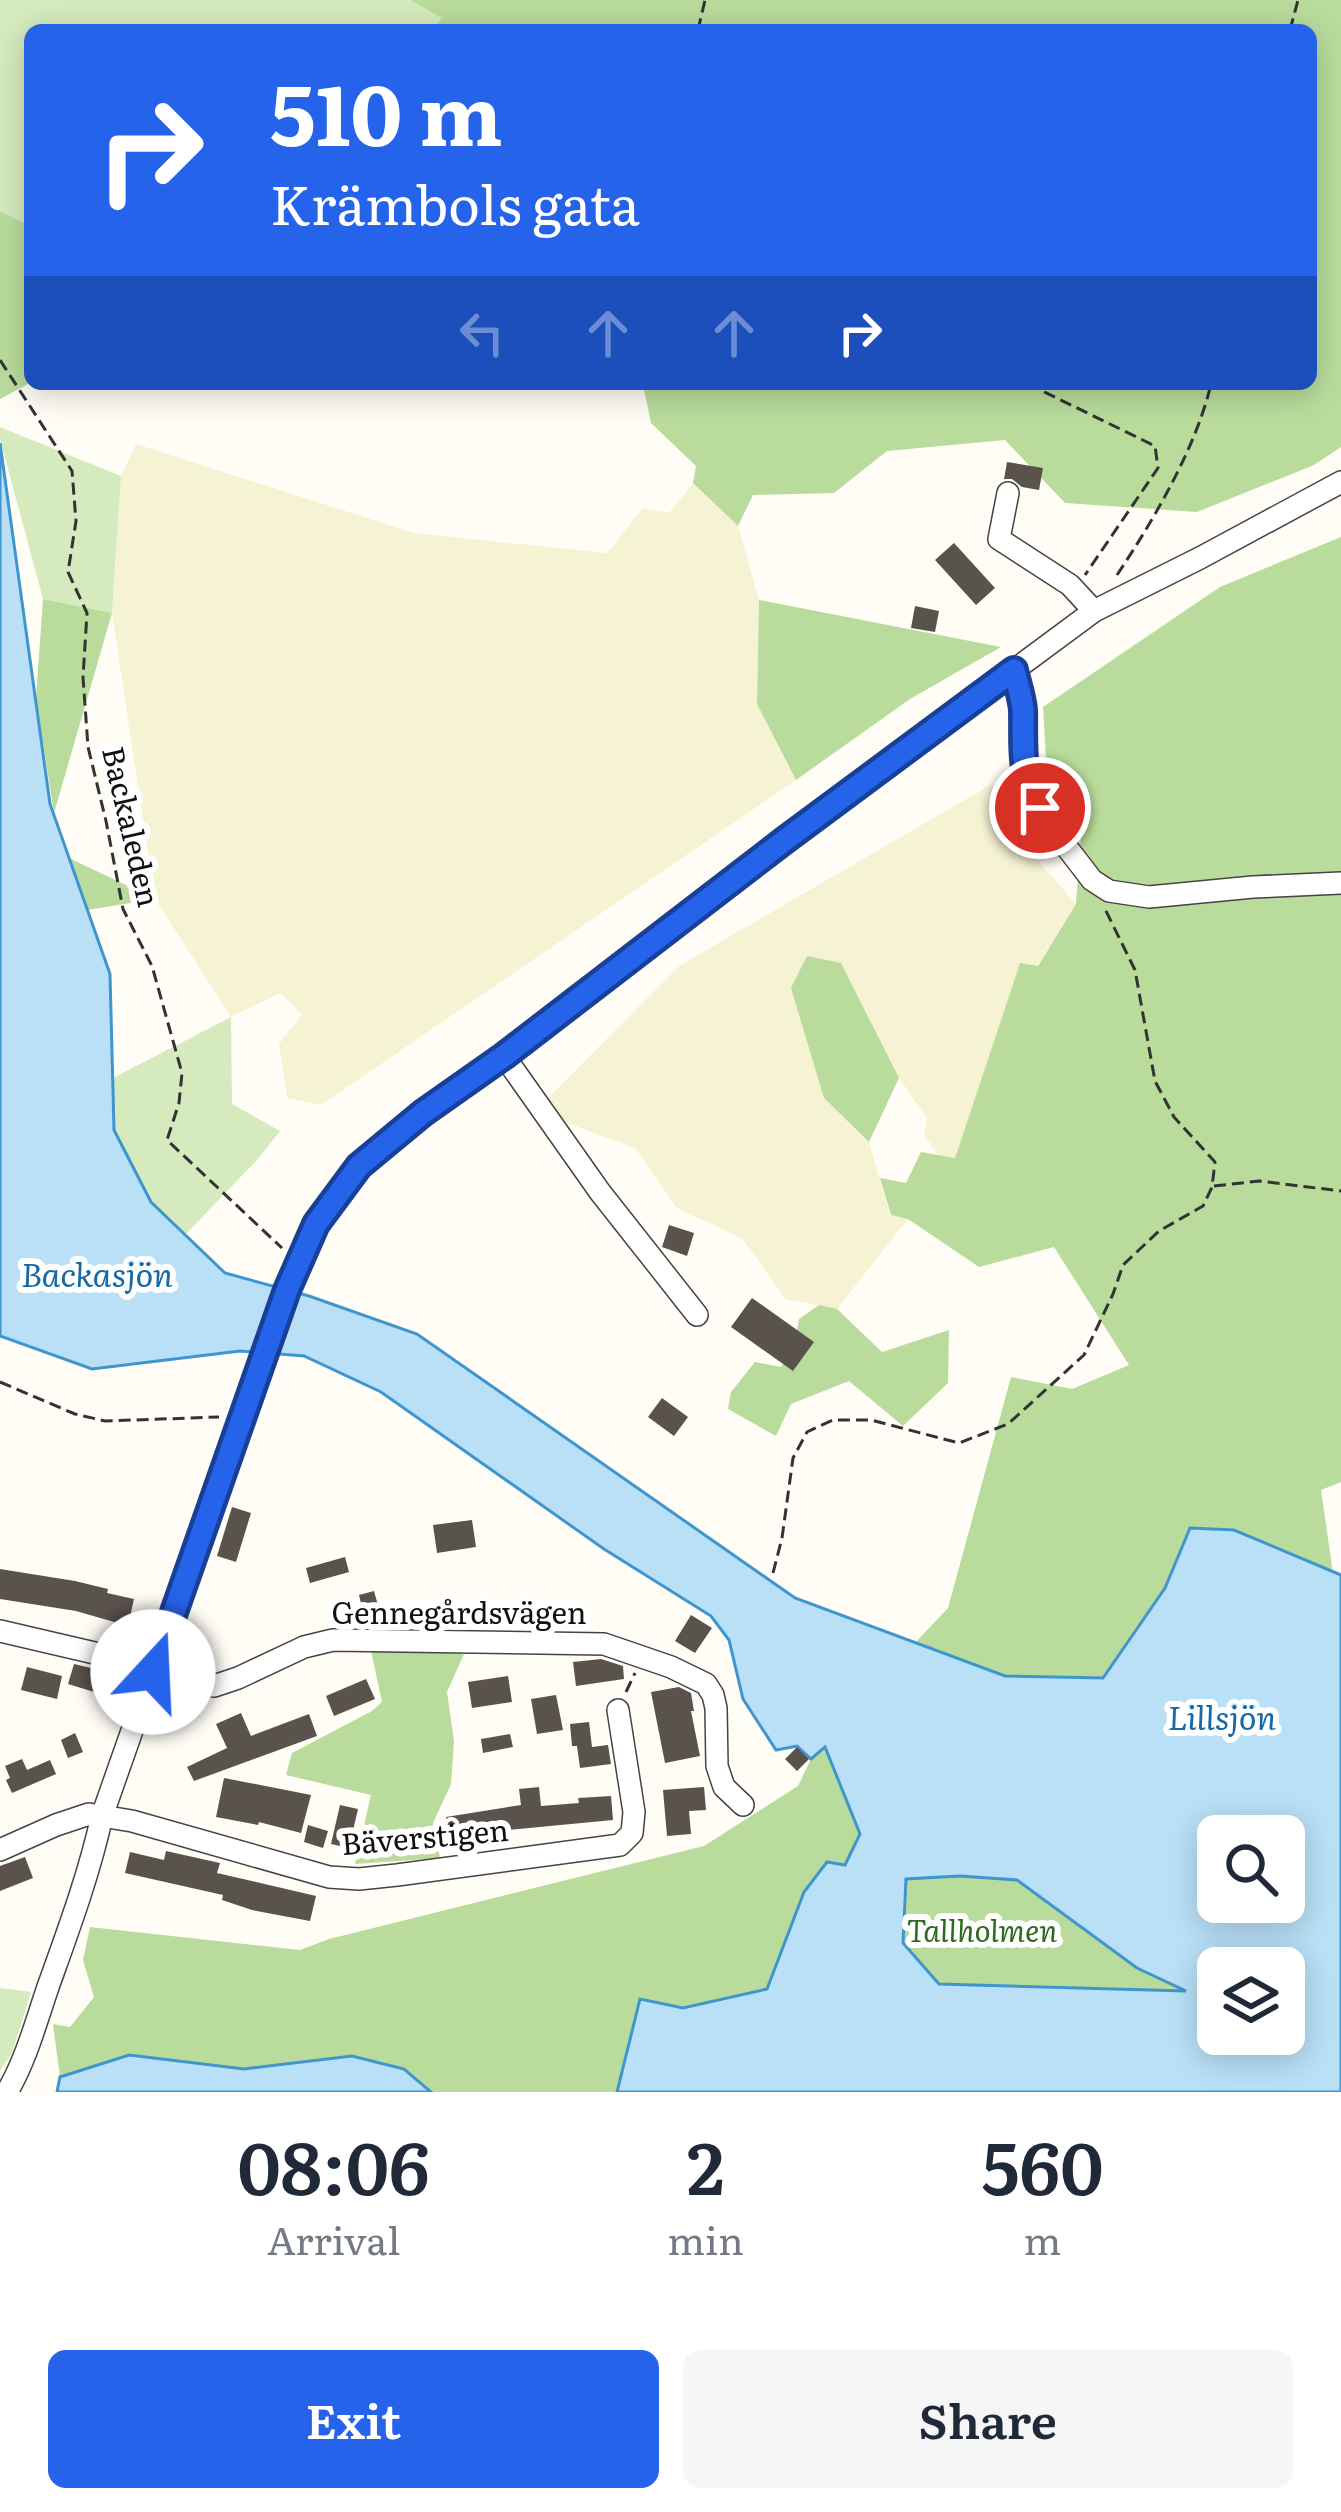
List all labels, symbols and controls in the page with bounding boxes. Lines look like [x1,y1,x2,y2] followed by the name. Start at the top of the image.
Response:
[270,47,503,172] text: 510 m
[72,72,228,228] icon: right
[270,161,640,242] text: Krämbols gata
[449,300,515,366] icon: left
[575,300,641,366] icon: ahead
[701,300,767,366] icon: ahead
[827,300,893,366] icon: right
[93,742,173,911] street label: Backaleden
[989,757,1091,859] pin
[1007,775,1073,841] icon: arrive
[21,1248,173,1297] water label: Backasjön
[331,1589,587,1633] street label: Gennegårdsvägen
[90,1609,216,1735] position arrow
[1168,1691,1277,1740] water label: Lillsjön
[339,1806,510,1864] street label: Bäverstigen
[1197,1815,1305,2055] map controls
[1197,1815,1305,1923] button: search
[907,1907,1057,1951] park label: Tallholmen
[1197,1947,1305,2055] button: layers
[238,2110,430,2217] text: 08:06
[687,2110,724,2217] text: 2
[981,2110,1103,2217] text: 560
[267,2209,400,2267] text: Arrival
[667,2209,744,2267] text: min
[1024,2209,1061,2267] text: m
[48,2350,659,2488] button: Exit
[683,2350,1293,2488] button: Share

